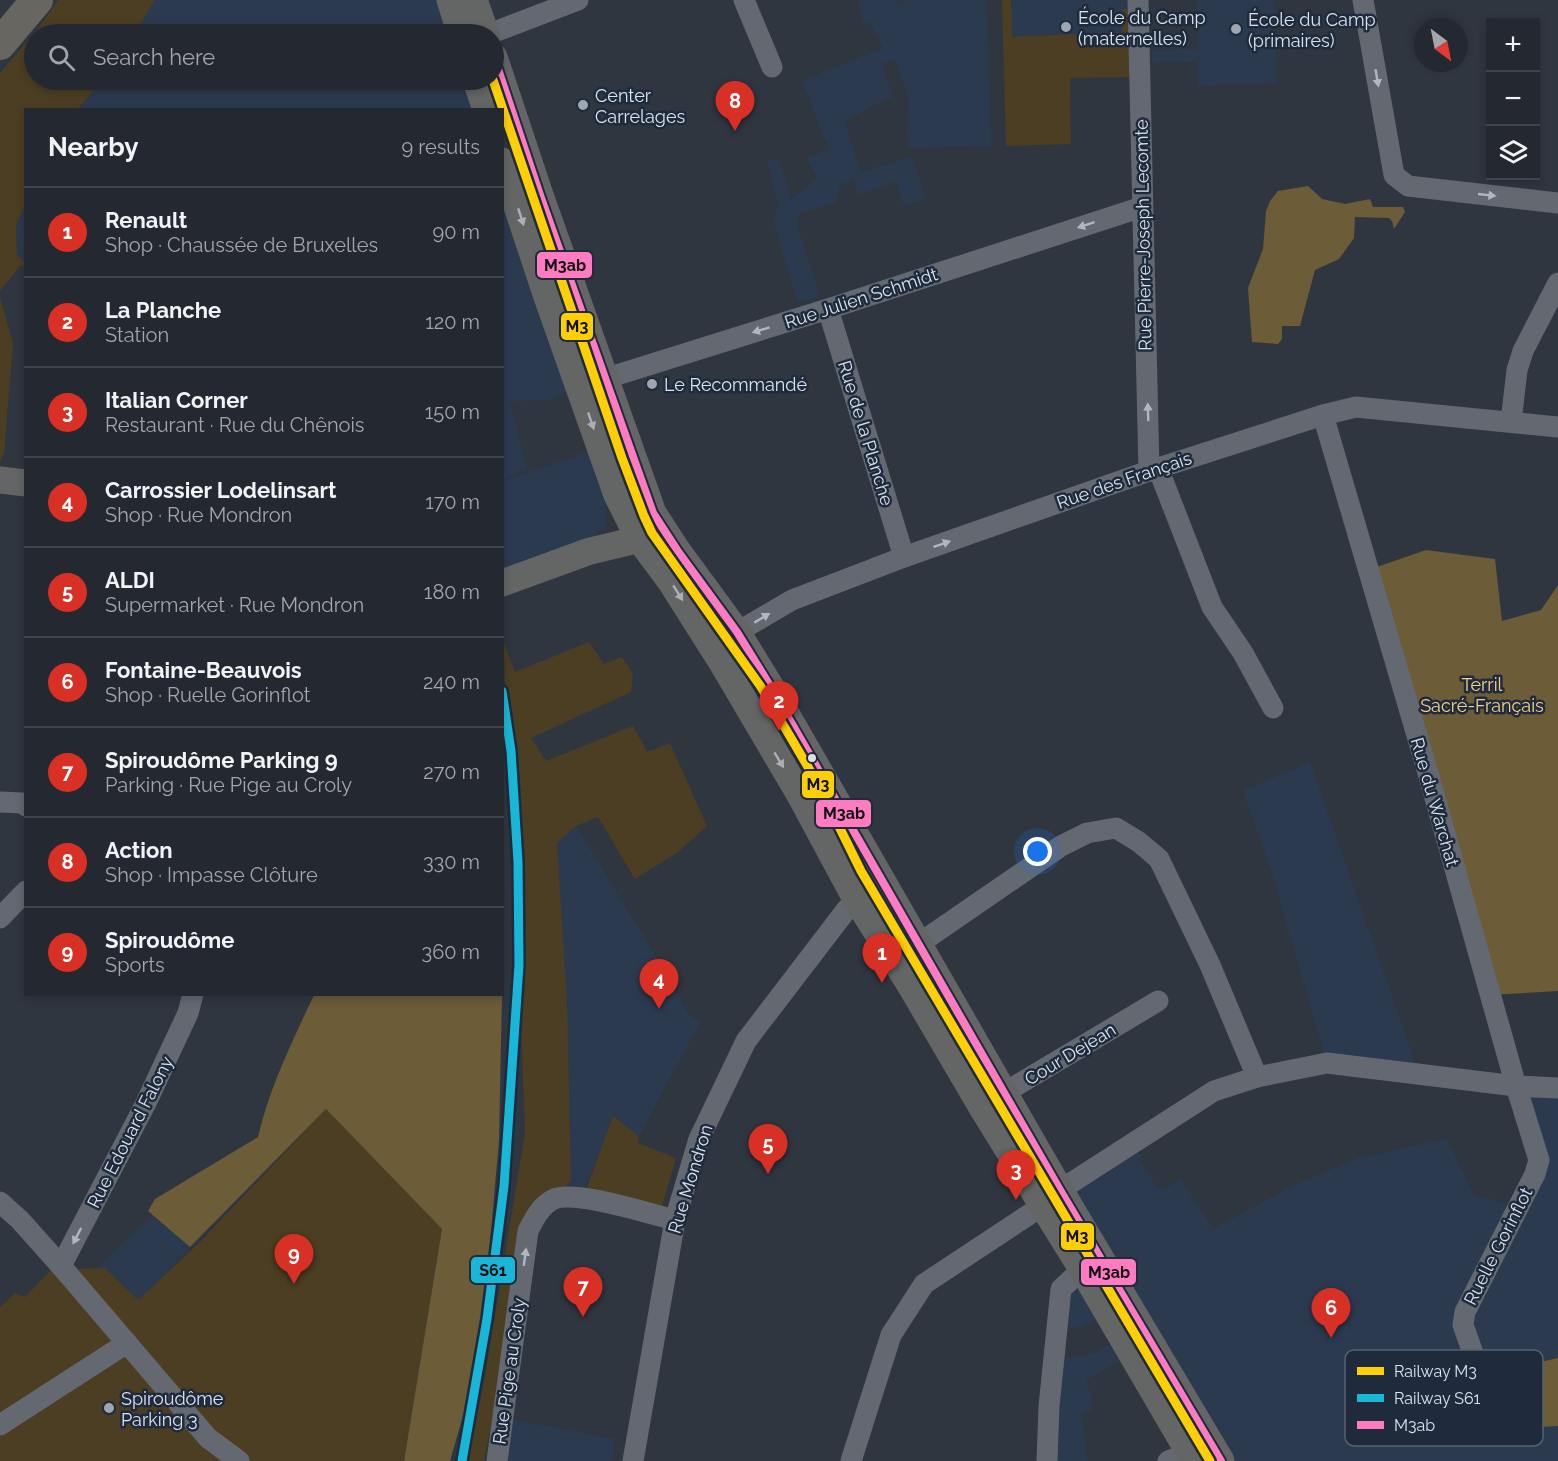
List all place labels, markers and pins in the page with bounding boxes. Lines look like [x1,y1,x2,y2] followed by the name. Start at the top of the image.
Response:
[1078,6,1206,49] place label: École du Camp (maternelles)
[1248,8,1376,51] place label: École du Camp (primaires)
[1059,20,1073,34] marker: École du Camp (maternelles)
[1229,22,1243,36] marker: École du Camp (primaires)
[716,82,754,131] pin: 8
[595,85,685,127] place label: Center Carrelages
[576,98,590,112] marker: Center Carrelages
[664,374,808,395] place label: Le Recommandé
[645,377,659,391] marker: Le Recommandé
[760,682,798,731] pin: 2
[806,752,818,764] unlabelled marker
[862,934,902,983] pin: 1
[640,960,678,1009] pin: 4
[748,1124,788,1174] pin: 5
[996,1150,1036,1200] pin: 3
[274,1234,314,1284] pin: 9
[564,1268,602,1317] pin: 7
[1312,1288,1350,1338] pin: 6
[121,1388,224,1430] place label: Spiroudôme Parking 3
[102,1401,116,1415] marker: Spiroudôme Parking 3

